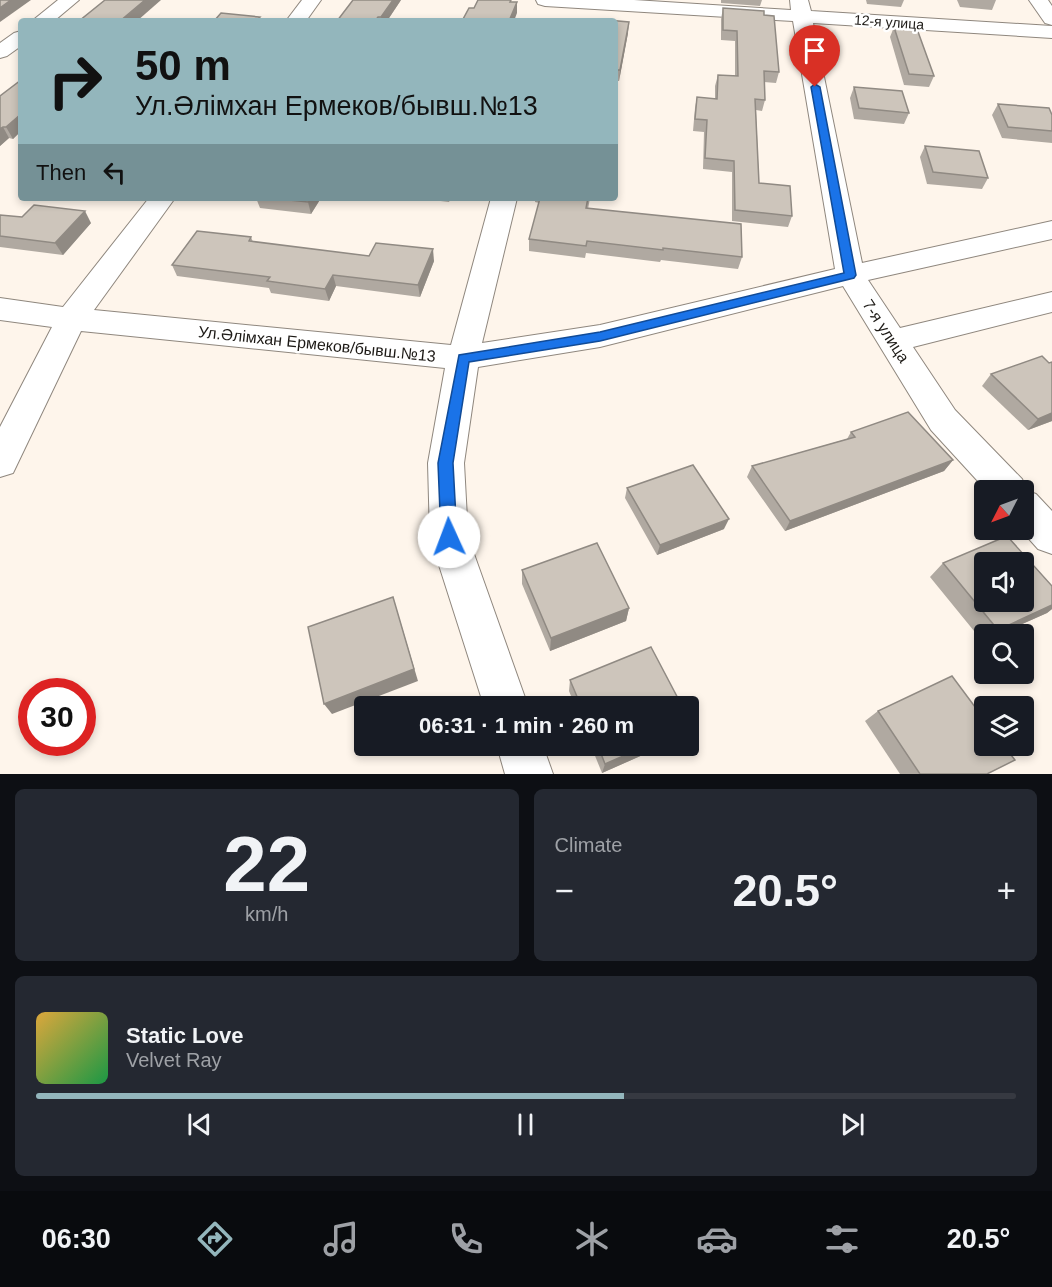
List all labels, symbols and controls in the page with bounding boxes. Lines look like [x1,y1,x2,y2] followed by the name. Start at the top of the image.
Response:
[853,12,925,32] street label: 12-я улица
[789,25,840,87] pin
[798,34,831,67] icon: arrive
[36,42,114,120] icon: right
[135,42,231,89] text: 50 m
[135,91,538,121] text: Ул.Әлімхан Ермеков/бывш.№13
[98,156,131,189] icon: left
[36,160,86,185] text: Then
[859,296,913,366] street label: 7-я улица
[197,323,437,365] street label: Ул.Әлімхан Ермеков/бывш.№13
[974,480,1034,540] north arrow
[974,480,1034,756] map controls
[417,505,481,569] position arrow
[974,552,1034,612] button: sound
[974,624,1034,684] button: search
[18,678,96,756] speed limit sign: 30
[974,696,1034,756] button: layers
[419,713,634,738] text: 06:31 · 1 min · 260 m
[223,820,310,908] text: 22
[555,834,622,856] text: Climate
[732,865,838,916] text: 20.5°
[555,872,574,909] text: −
[997,872,1016,909] text: +
[245,903,288,925] text: km/h
[126,1023,243,1048] text: Static Love
[126,1049,222,1071] text: Velvet Ray
[183,1108,216,1141] icon: previous
[509,1108,542,1141] icon: pause
[836,1108,869,1141] icon: next
[194,1218,236,1260] icon: directions
[320,1218,362,1260] icon: music
[445,1218,487,1260] icon: phone
[571,1218,613,1260] icon: climate
[696,1218,738,1260] icon: car
[821,1218,863,1260] icon: filters
[42,1224,111,1254] text: 06:30
[947,1224,1010,1254] text: 20.5°

